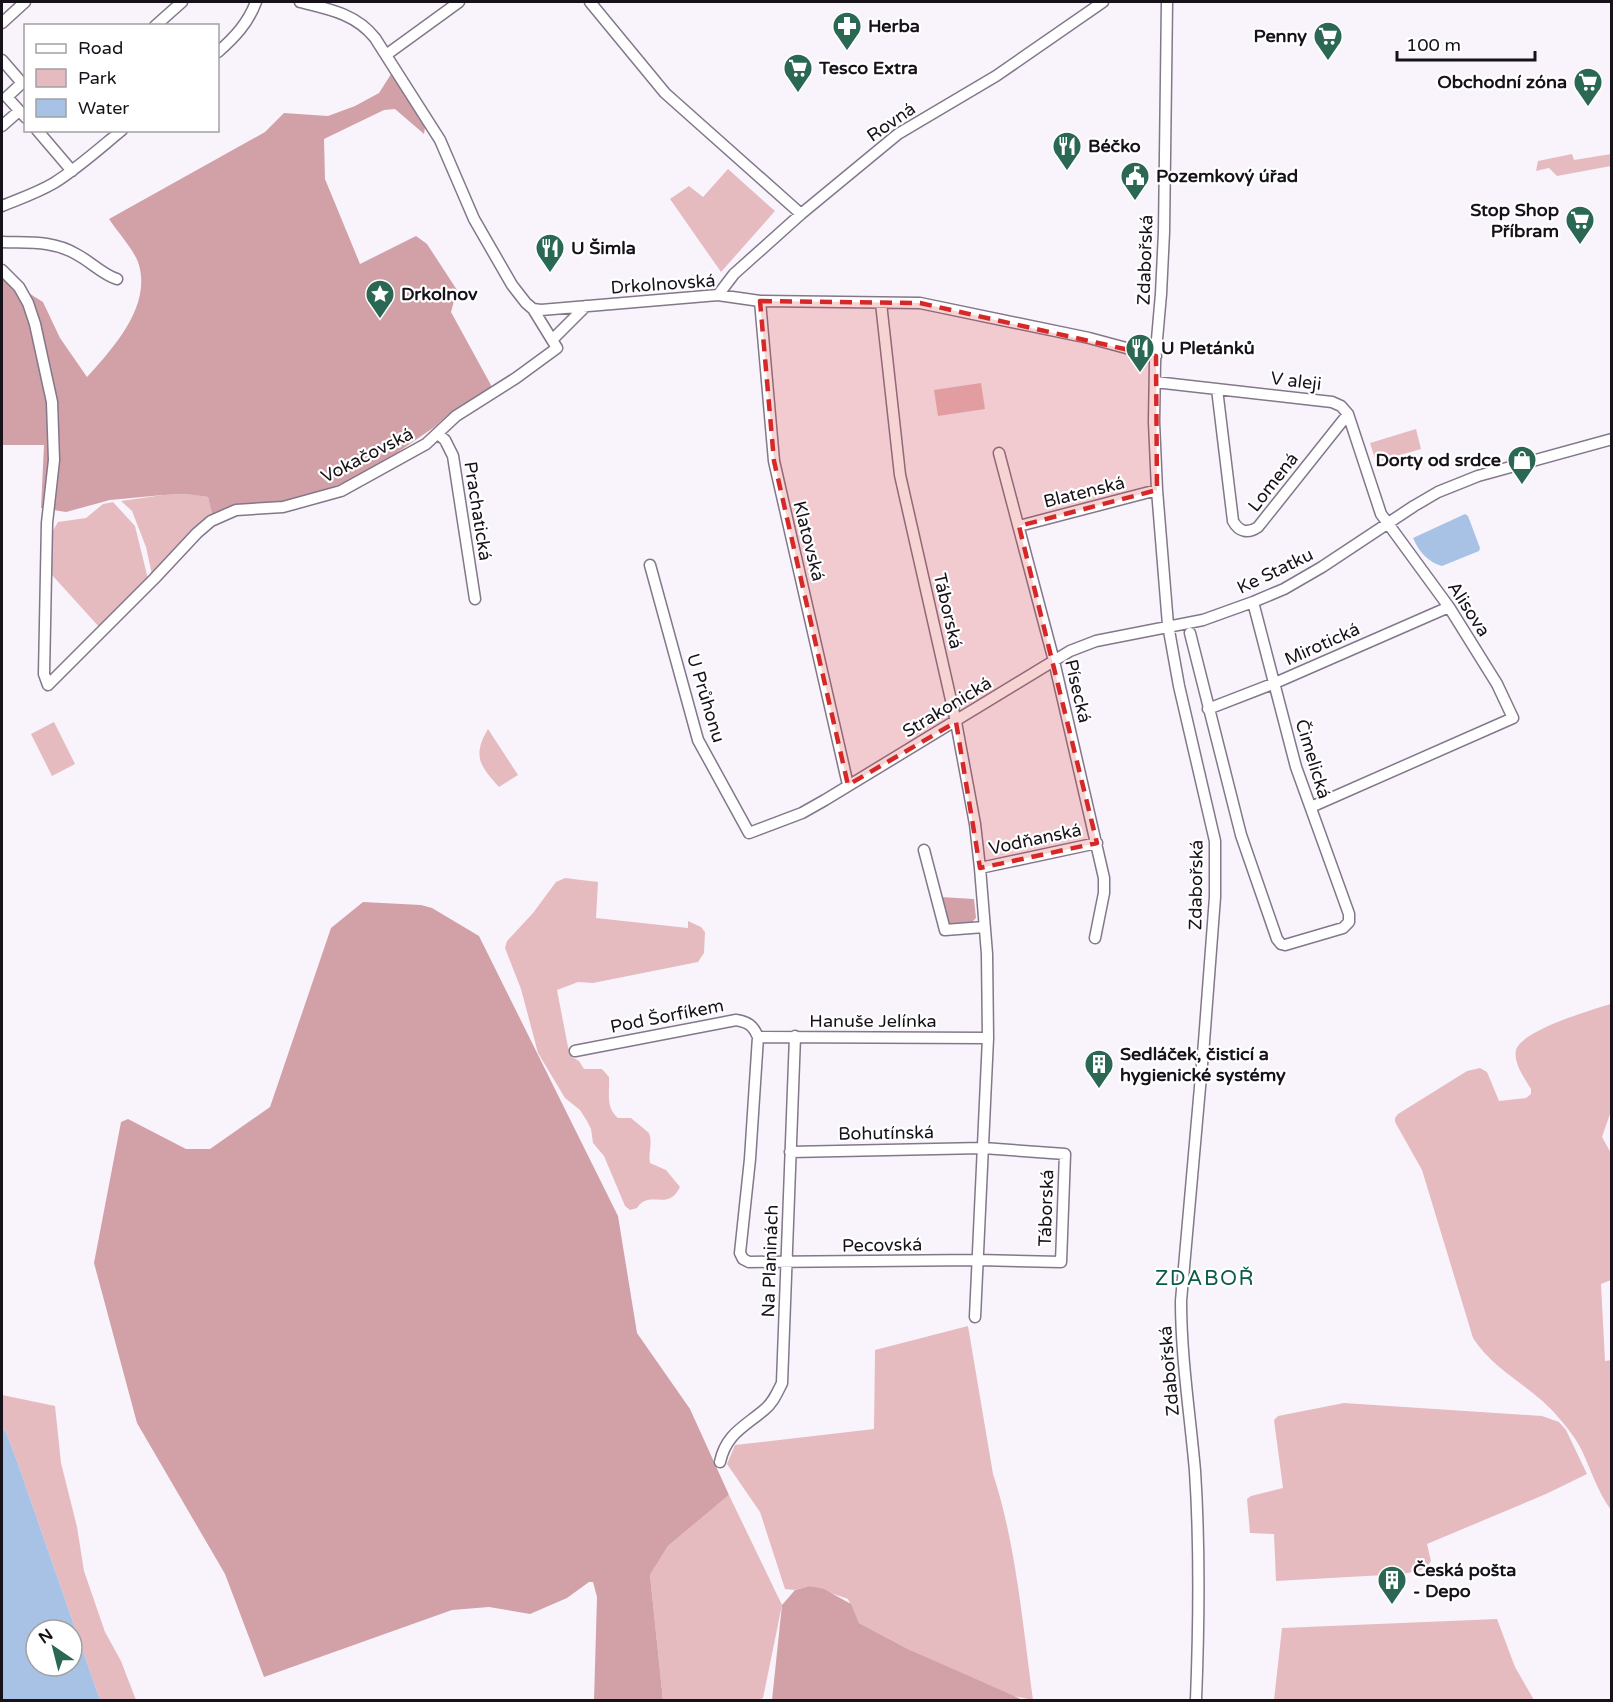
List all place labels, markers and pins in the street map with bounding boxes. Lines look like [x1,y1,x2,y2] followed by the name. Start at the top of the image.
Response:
[831,10,863,52] pharmacy icon: Herba
[868,15,920,37] place label: Herba
[1312,20,1344,62] supermarket icon: Penny
[1254,25,1307,47] place label: Penny
[782,52,814,94] supermarket icon: Tesco Extra
[818,57,918,79] place label: Tesco Extra
[1572,66,1604,108] supermarket icon: Obchodní zóna
[1437,71,1567,93] place label: Obchodní zóna
[1051,130,1083,172] restaurant icon: Béčko
[1088,135,1141,157] place label: Béčko
[1119,160,1151,202] public building icon: Pozemkový úřad
[1156,165,1298,187] place label: Pozemkový úřad
[1470,199,1559,242] place label: Stop Shop Příbram
[1564,204,1596,246] supermarket icon: Stop Shop Příbram
[534,232,566,274] restaurant icon: U Šimla
[571,237,636,259] place label: U Šimla
[364,278,396,320] place icon: Drkolnov
[401,283,478,305] place label: Drkolnov
[1124,332,1156,374] restaurant icon: U Pletánků
[1161,337,1255,359] place label: U Pletánků
[1506,444,1538,486] shop icon: Dorty od srdce
[1376,449,1501,471] place label: Dorty od srdce
[1120,1043,1286,1086] place label: Sedláček, čisticí a hygienické systémy
[1083,1048,1115,1090] building icon: Sedláček, čisticí a hygienické systémy
[1413,1559,1516,1602] place label: Česká pošta - Depo
[1376,1564,1408,1606] building icon: Česká pošta - Depo

